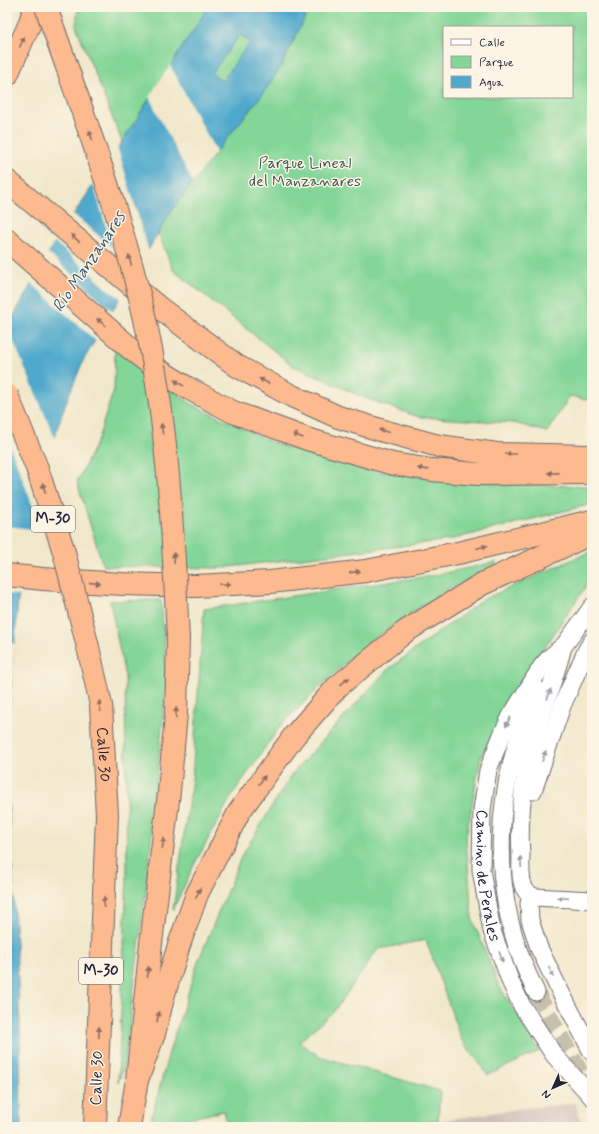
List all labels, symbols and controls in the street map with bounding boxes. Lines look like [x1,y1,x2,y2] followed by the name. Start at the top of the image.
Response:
[443,26,573,98] legend
[479,35,505,51] text: Calle
[19,36,25,47] one-way arrow
[479,55,514,71] text: Parque
[479,75,504,91] text: Agua
[88,130,94,142] one-way arrow
[249,153,361,192] park label: Parque Lineal del Manzanares
[47,206,131,316] water label: Río Manzanares
[69,233,80,242] one-way arrow
[127,254,133,266] one-way arrow
[96,318,106,327] one-way arrow
[258,378,270,384] one-way arrow
[174,379,184,387] one-way arrow
[159,423,165,435] one-way arrow
[377,428,389,434] one-way arrow
[291,432,303,438] one-way arrow
[504,451,517,457] one-way arrow
[417,466,429,472] one-way arrow
[547,470,559,477] one-way arrow
[40,481,46,493] one-way arrow
[31,506,75,532] road number: M-30
[476,543,488,549] one-way arrow
[171,551,177,564] one-way arrow
[349,569,361,575] one-way arrow
[89,579,101,586] one-way arrow
[219,581,231,588] one-way arrow
[340,676,351,685] one-way arrow
[546,687,552,699] one-way arrow
[97,700,103,712] one-way arrow
[172,707,179,719] one-way arrow
[505,716,511,728] one-way arrow
[92,726,116,783] street label: Calle 30
[541,750,547,762] one-way arrow
[258,775,266,786] one-way arrow
[470,809,505,944] street label: Camino de Perales
[160,837,166,849] one-way arrow
[518,855,524,868] one-way arrow
[195,888,201,899] one-way arrow
[101,895,107,908] one-way arrow
[557,895,569,902] one-way arrow
[498,952,504,964] one-way arrow
[79,958,123,984] road number: M-30
[144,966,151,978] one-way arrow
[548,967,554,978] one-way arrow
[156,1011,162,1023] one-way arrow
[95,1026,102,1038] one-way arrow
[86,1050,108,1106] street label: Calle 30
[533,1068,573,1108] north arrow
[539,1087,554,1102] text: N

